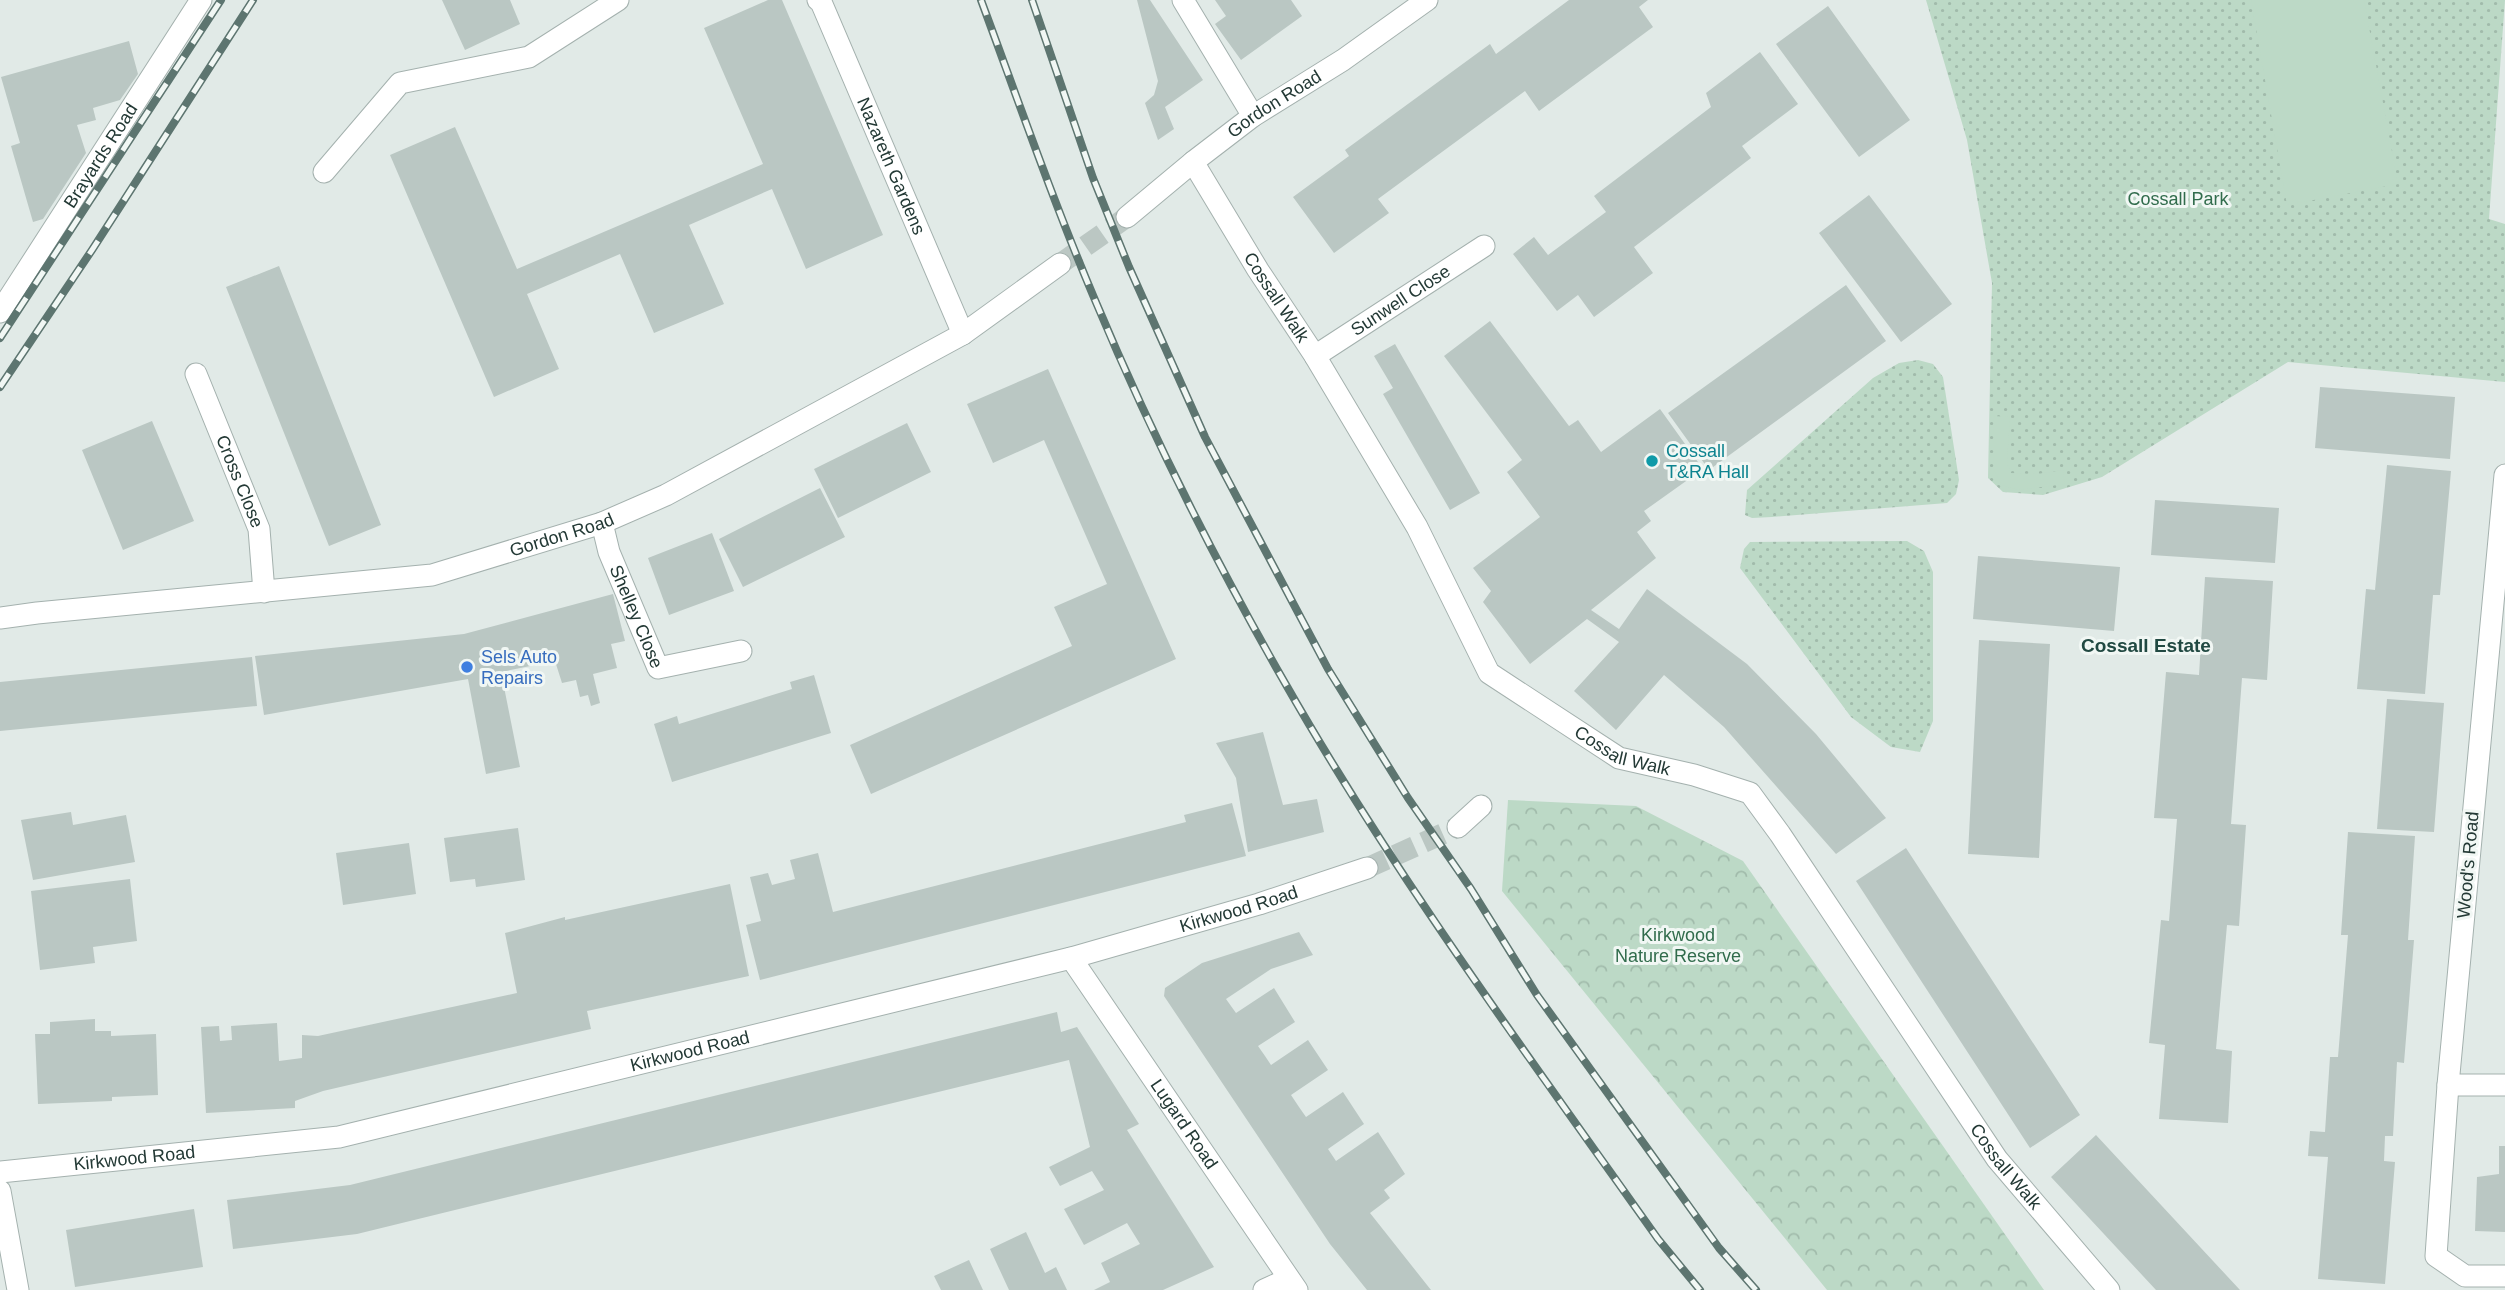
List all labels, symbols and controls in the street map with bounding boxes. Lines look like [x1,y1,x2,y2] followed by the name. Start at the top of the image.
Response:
[1223,66,1325,142] street label: Gordon Road
[853,94,929,238] street label: Nazareth Gardens
[60,100,142,212] street label: Brayards Road
[2127,189,2230,209] park label: Cossall Park
[1240,249,1314,347] street label: Cossall Walk
[1347,261,1454,340] street label: Sunwell Close
[212,432,267,531] street label: Cross Close
[1666,441,1749,482] place label: Cossall T&RA Hall
[1644,453,1660,469] marker: Cossall T&RA Hall
[507,509,617,561] street label: Gordon Road
[606,562,667,671] street label: Shelley Close
[2081,635,2211,656] district label: Cossall Estate
[481,647,557,688] place label: Sels Auto Repairs
[459,659,475,675] marker: Sels Auto Repairs
[1571,722,1673,780] street label: Cossall Walk
[2453,811,2483,919] street label: Wood's Road
[1177,882,1300,936] street label: Kirkwood Road
[1615,925,1741,966] park label: Kirkwood Nature Reserve
[628,1027,752,1075] street label: Kirkwood Road
[1147,1075,1222,1173] street label: Lugard Road
[1966,1120,2046,1214] street label: Cossall Walk
[73,1142,196,1174] street label: Kirkwood Road

